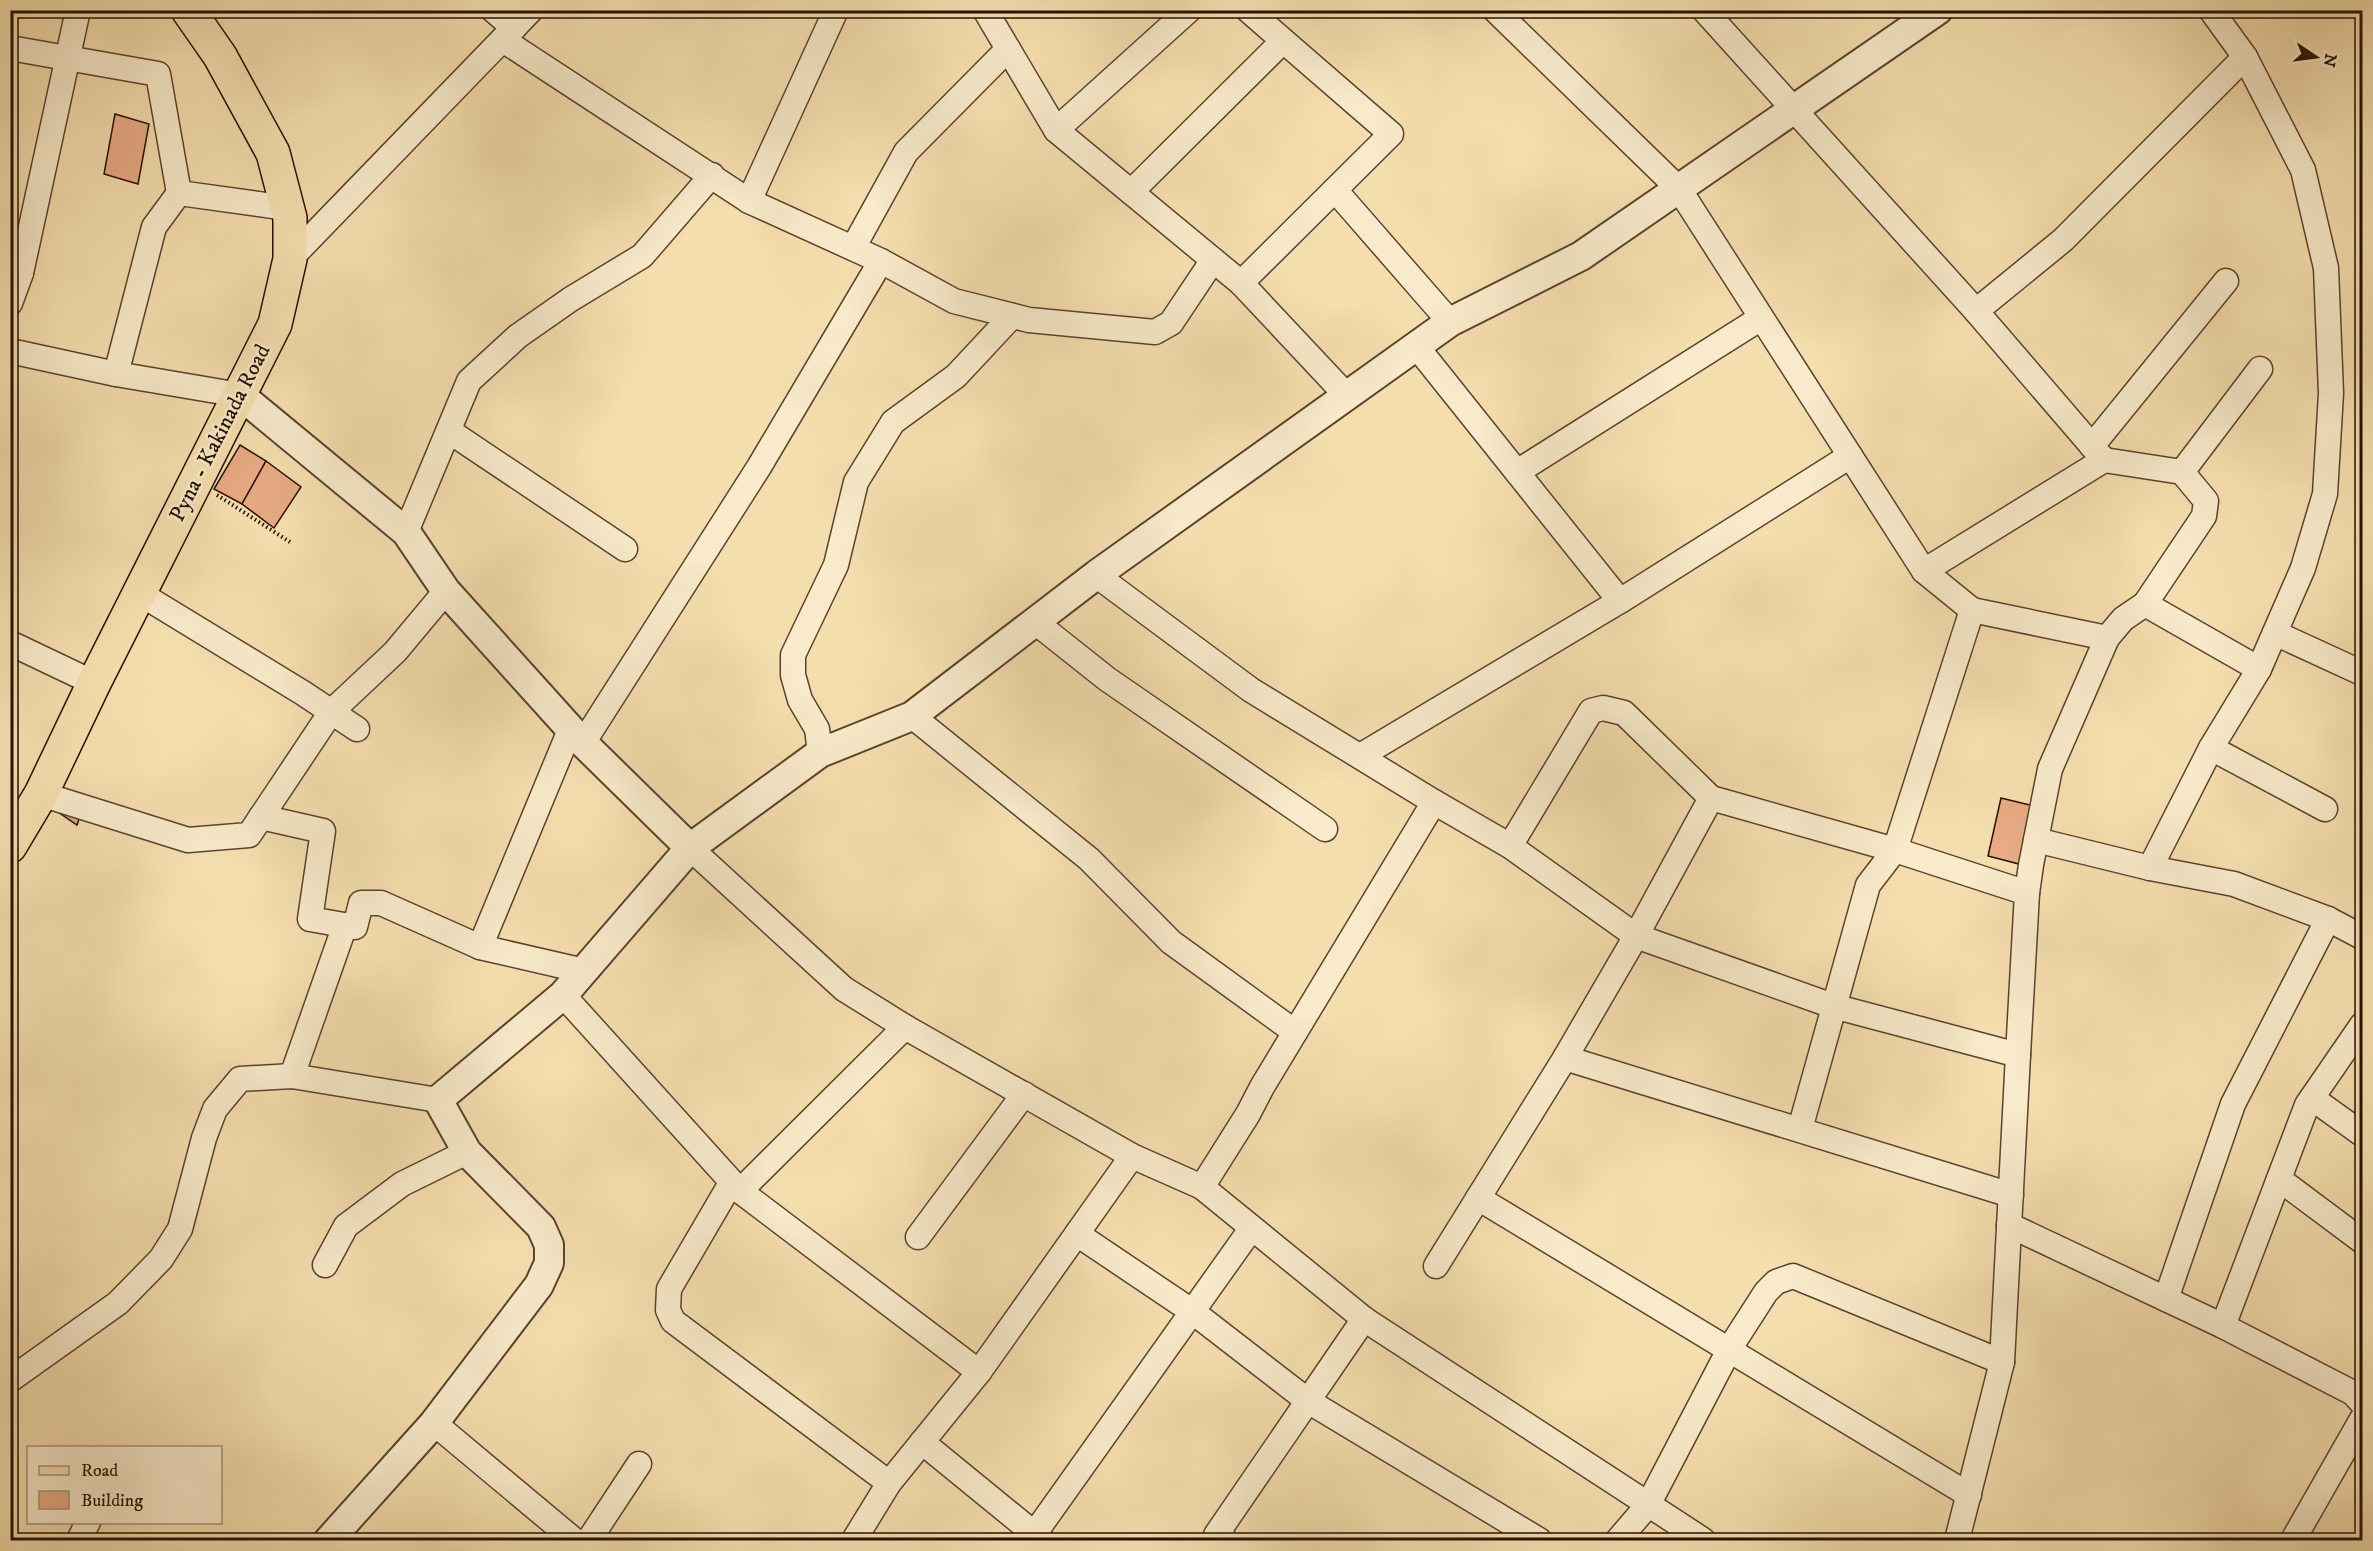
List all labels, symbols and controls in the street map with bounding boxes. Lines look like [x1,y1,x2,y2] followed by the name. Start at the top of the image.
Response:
[2286,27,2346,87] north arrow
[2318,51,2341,69] text: N
[164,340,276,526] street label: Pyna - Kakinada Road
[27,1446,222,1524] legend
[81,1460,118,1482] text: Road
[81,1490,143,1512] text: Building

